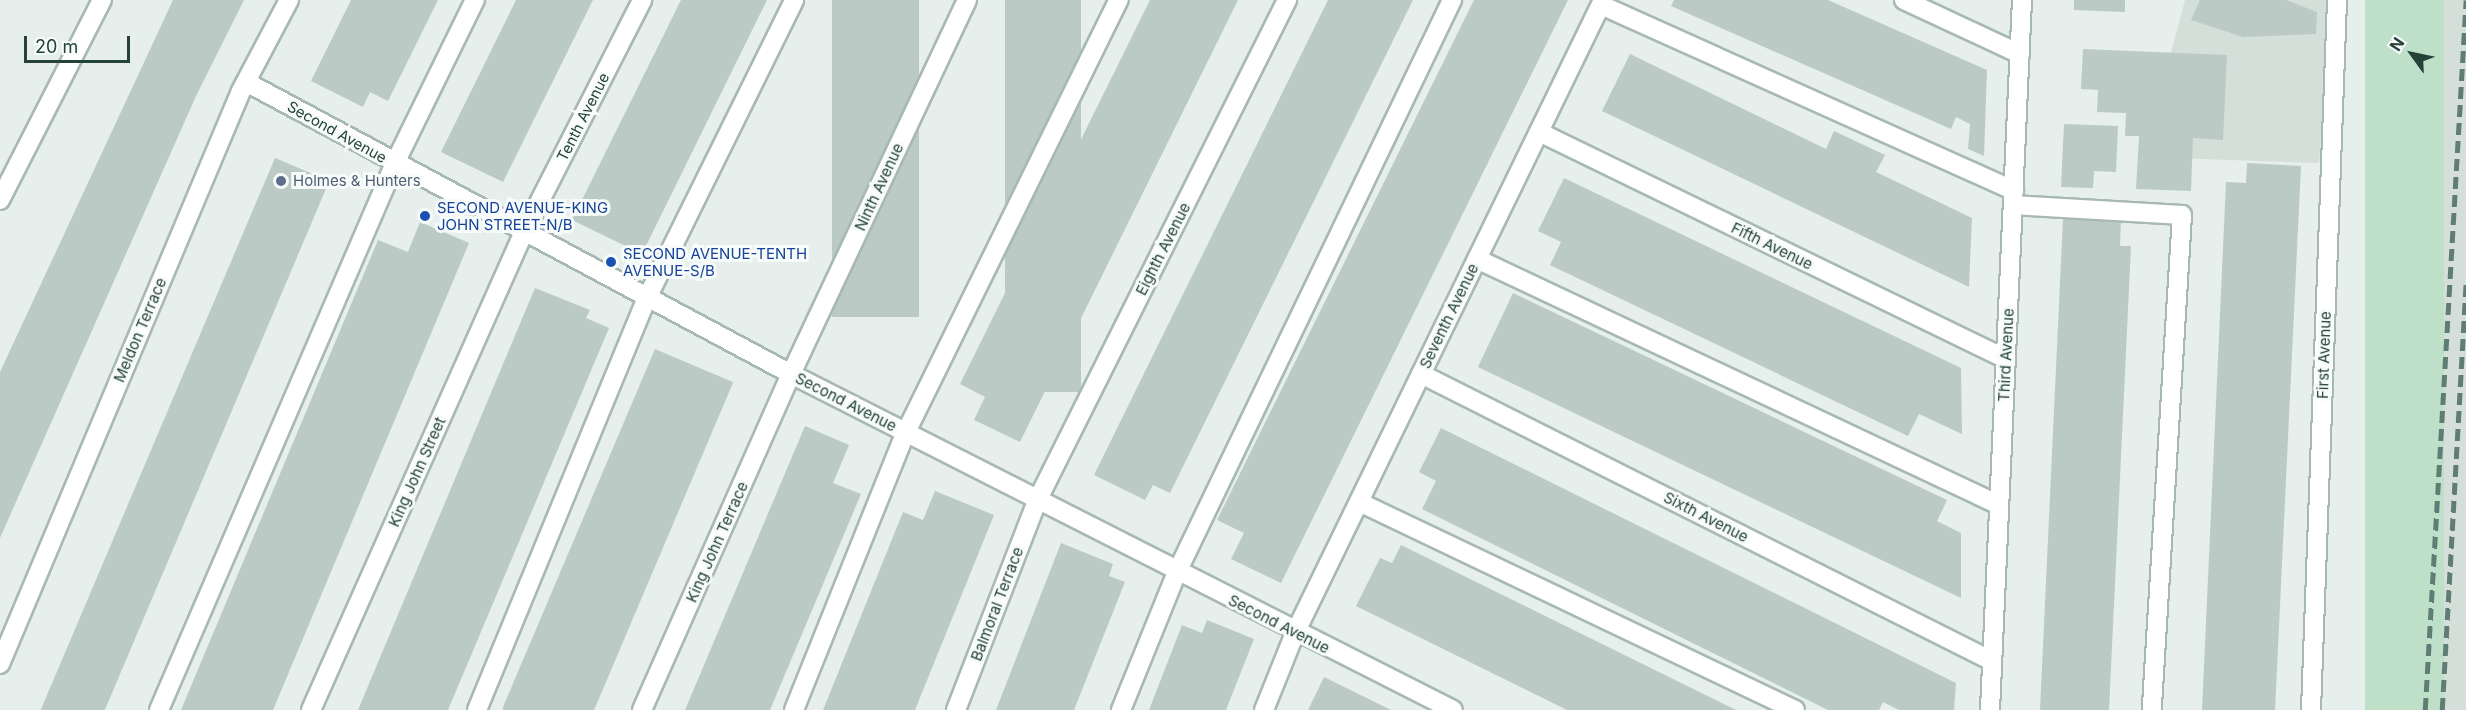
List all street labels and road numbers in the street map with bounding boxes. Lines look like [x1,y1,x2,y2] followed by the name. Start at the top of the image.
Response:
[553,70,613,164] street label: Tenth Avenue
[284,97,390,167] street label: Second Avenue
[851,140,907,234] street label: Ninth Avenue
[1132,200,1194,298] street label: Eighth Avenue
[1728,219,1816,273] street label: Fifth Avenue
[1416,261,1482,371] street label: Seventh Avenue
[110,275,170,385] street label: Meldon Terrace
[1995,308,2017,402] street label: Third Avenue
[2313,311,2335,399] street label: First Avenue
[793,369,899,435] street label: Second Avenue
[385,414,449,530] street label: King John Street
[682,479,752,605] street label: King John Terrace
[1661,488,1751,546] street label: Sixth Avenue
[967,545,1027,663] street label: Balmoral Terrace
[1226,591,1332,657] street label: Second Avenue

